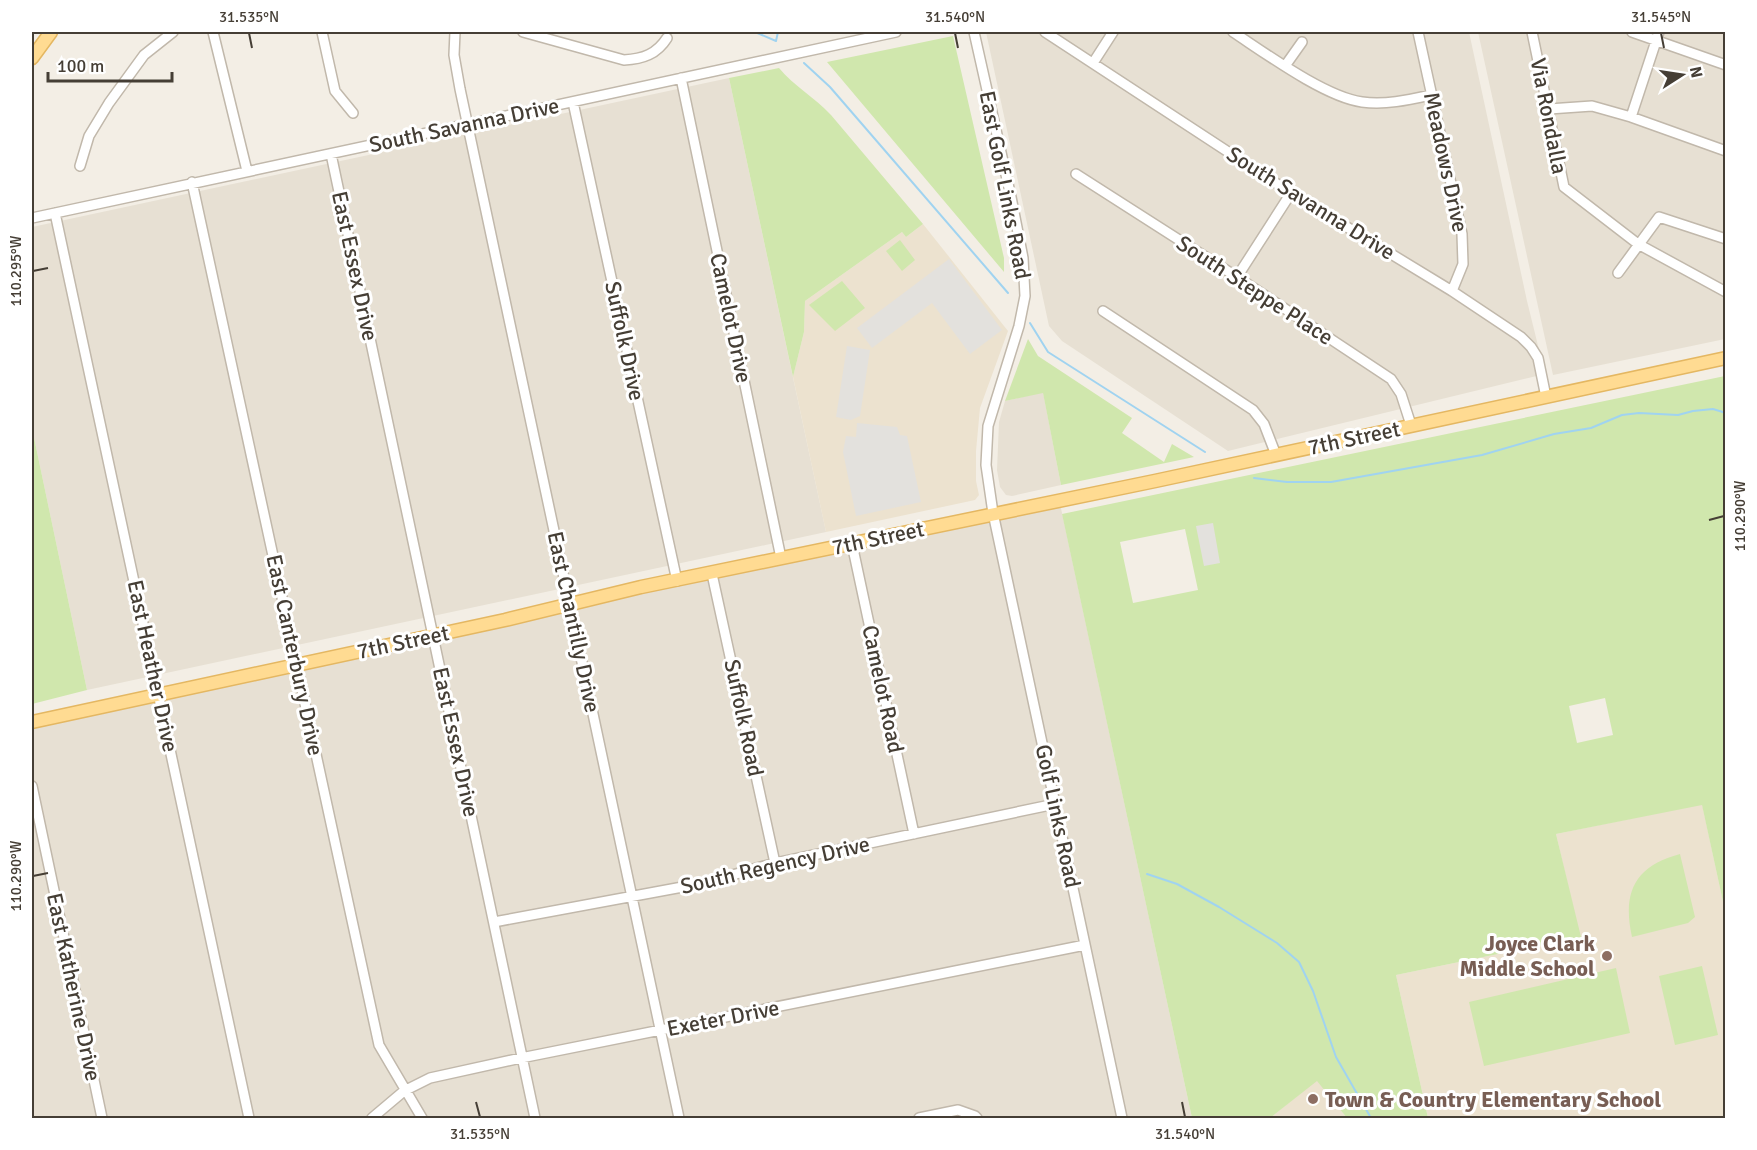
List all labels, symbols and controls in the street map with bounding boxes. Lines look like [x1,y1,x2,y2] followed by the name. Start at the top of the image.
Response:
[219,8,279,26] text: 31.535°N
[925,8,985,26] text: 31.540°N
[1631,8,1691,26] text: 31.545°N
[48,45,172,83] scale bar
[1652,45,1712,105] north arrow
[57,55,104,77] text: 100 m
[1525,56,1573,176] street label: Via Rondalla
[1685,65,1707,80] text: N
[973,89,1037,281] street label: East Golf Links Road
[1418,90,1474,234] street label: Meadows Drive
[367,92,561,158] street label: South Savanna Drive
[1222,140,1400,266] street label: South Savanna Drive
[326,189,384,343] street label: East Essex Drive
[1172,229,1338,351] street label: South Steppe Place
[7,235,25,306] text: 110.295°W
[704,251,758,385] street label: Camelot Drive
[599,279,651,403] street label: Suffolk Drive
[1305,415,1403,461] street label: 7th Street
[1731,480,1749,551] text: 110.290°W
[829,515,927,561] street label: 7th Street
[542,529,606,715] street label: East Chantilly Drive
[260,552,330,758] street label: East Canterbury Drive
[122,577,184,755] street label: East Heather Drive
[354,619,452,665] street label: 7th Street
[856,623,910,755] street label: Camelot Road
[718,657,770,779] street label: Suffolk Road
[427,665,485,819] street label: East Essex Drive
[1030,742,1086,890] street label: Golf Links Road
[678,830,872,900] street label: South Regency Drive
[7,840,25,911] text: 110.290°W
[41,890,107,1084] street label: East Katherine Drive
[1459,930,1595,982] place label: Joyce Clark Middle School
[1600,949,1614,963] marker: Joyce Clark Middle School
[665,994,781,1042] street label: Exeter Drive
[1325,1086,1661,1113] place label: Town & Country Elementary School
[1306,1092,1320,1106] marker: Town & Country Elementary School
[450,1125,510,1143] text: 31.535°N
[1155,1125,1215,1143] text: 31.540°N

